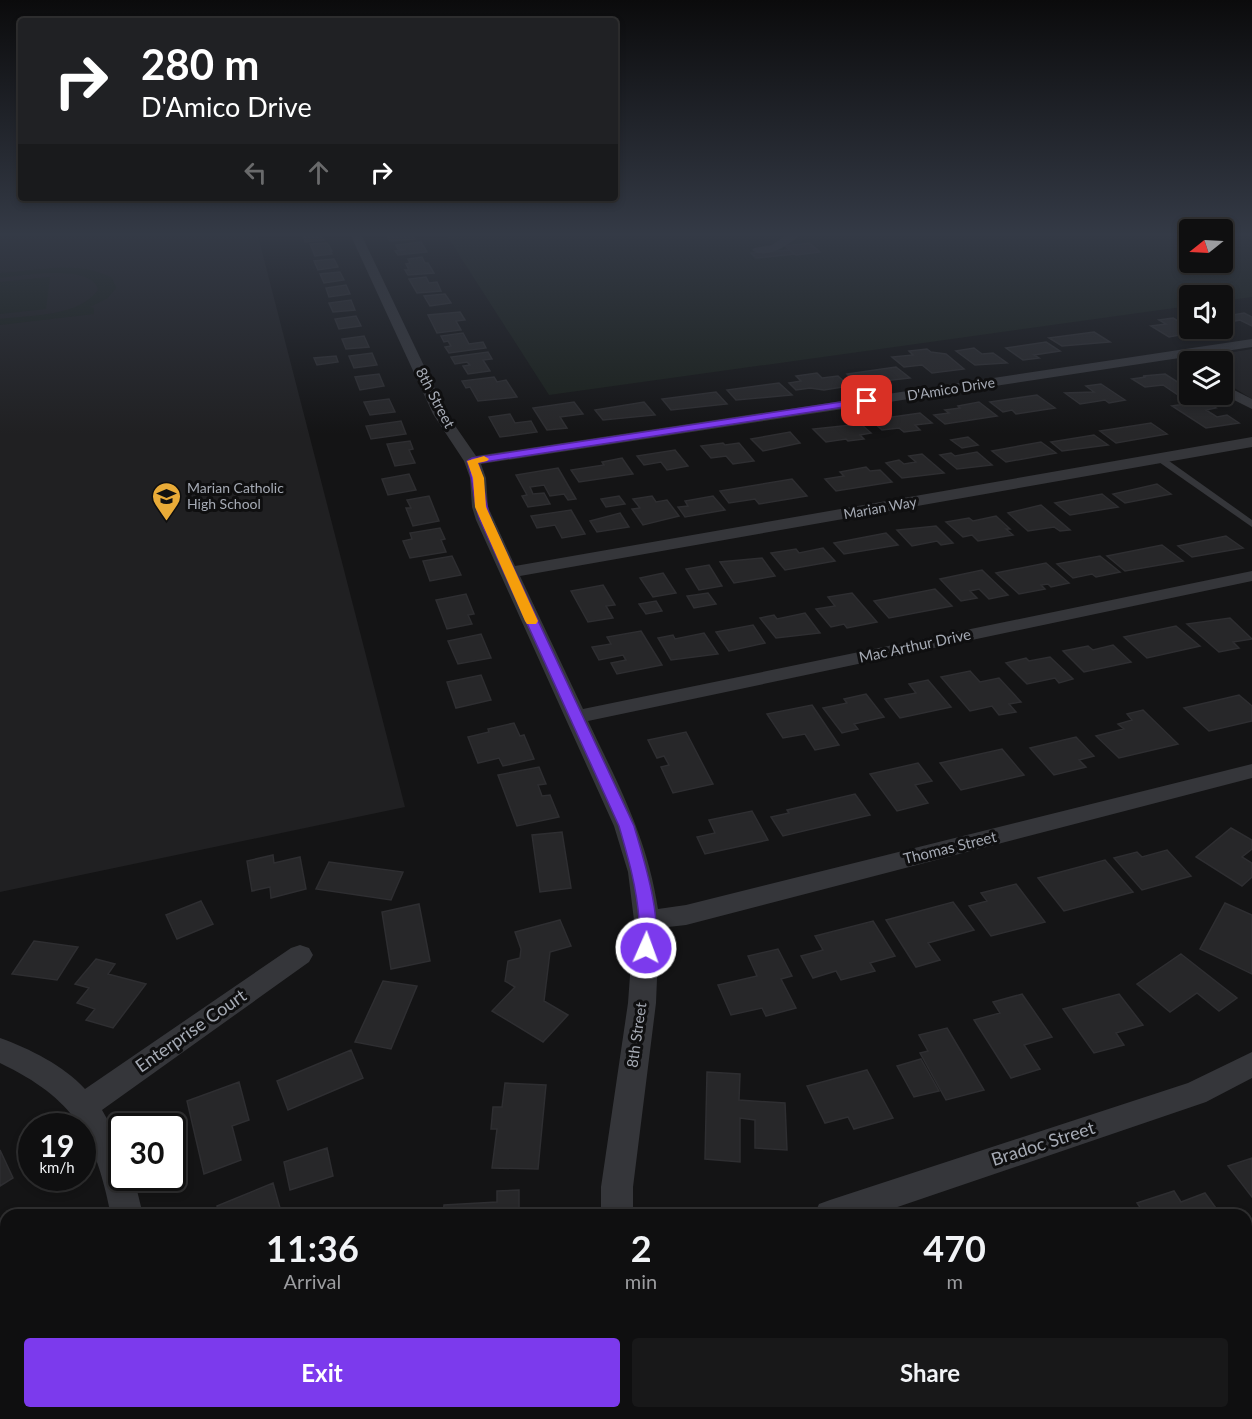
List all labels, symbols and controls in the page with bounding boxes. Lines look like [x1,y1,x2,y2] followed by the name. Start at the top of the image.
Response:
[141,39,259,89] text: 280 m
[42,42,120,120] icon: right
[141,90,312,123] text: D'Amico Drive
[239,156,272,189] icon: left
[302,156,335,189] icon: ahead
[365,156,398,189] icon: right
[1179,219,1233,273] north arrow
[1179,219,1233,405] map controls
[1179,285,1233,339] button: sound
[1179,351,1233,405] button: layers
[412,364,460,431] street label: 8th Street
[906,373,996,404] street label: D'Amico Drive
[841,375,892,426] pin
[850,384,883,417] icon: arrive
[187,479,284,512] place label: Marian Catholic High School
[150,480,182,522] school or university icon: Marian Catholic High School
[842,493,919,522] street label: Marian Way
[857,624,973,666] street label: Mac Arthur Drive
[901,827,999,867] street label: Thomas Street
[614,916,678,980] position arrow
[131,983,251,1077] street label: Enterprise Court
[623,1000,650,1069] street label: 8th Street
[108,1113,186,1191] speed limit sign: 30
[988,1116,1098,1170] street label: Bradoc Street
[40,1127,74,1163] text: 19
[39,1158,75,1176] text: km/h
[266,1226,359,1270] text: 11:36
[631,1226,652,1270] text: 2
[923,1226,986,1270] text: 470
[284,1269,341,1293] text: Arrival
[625,1269,657,1293] text: min
[946,1269,963,1293] text: m
[24,1338,620,1407] button: Exit
[632,1338,1228,1407] button: Share

